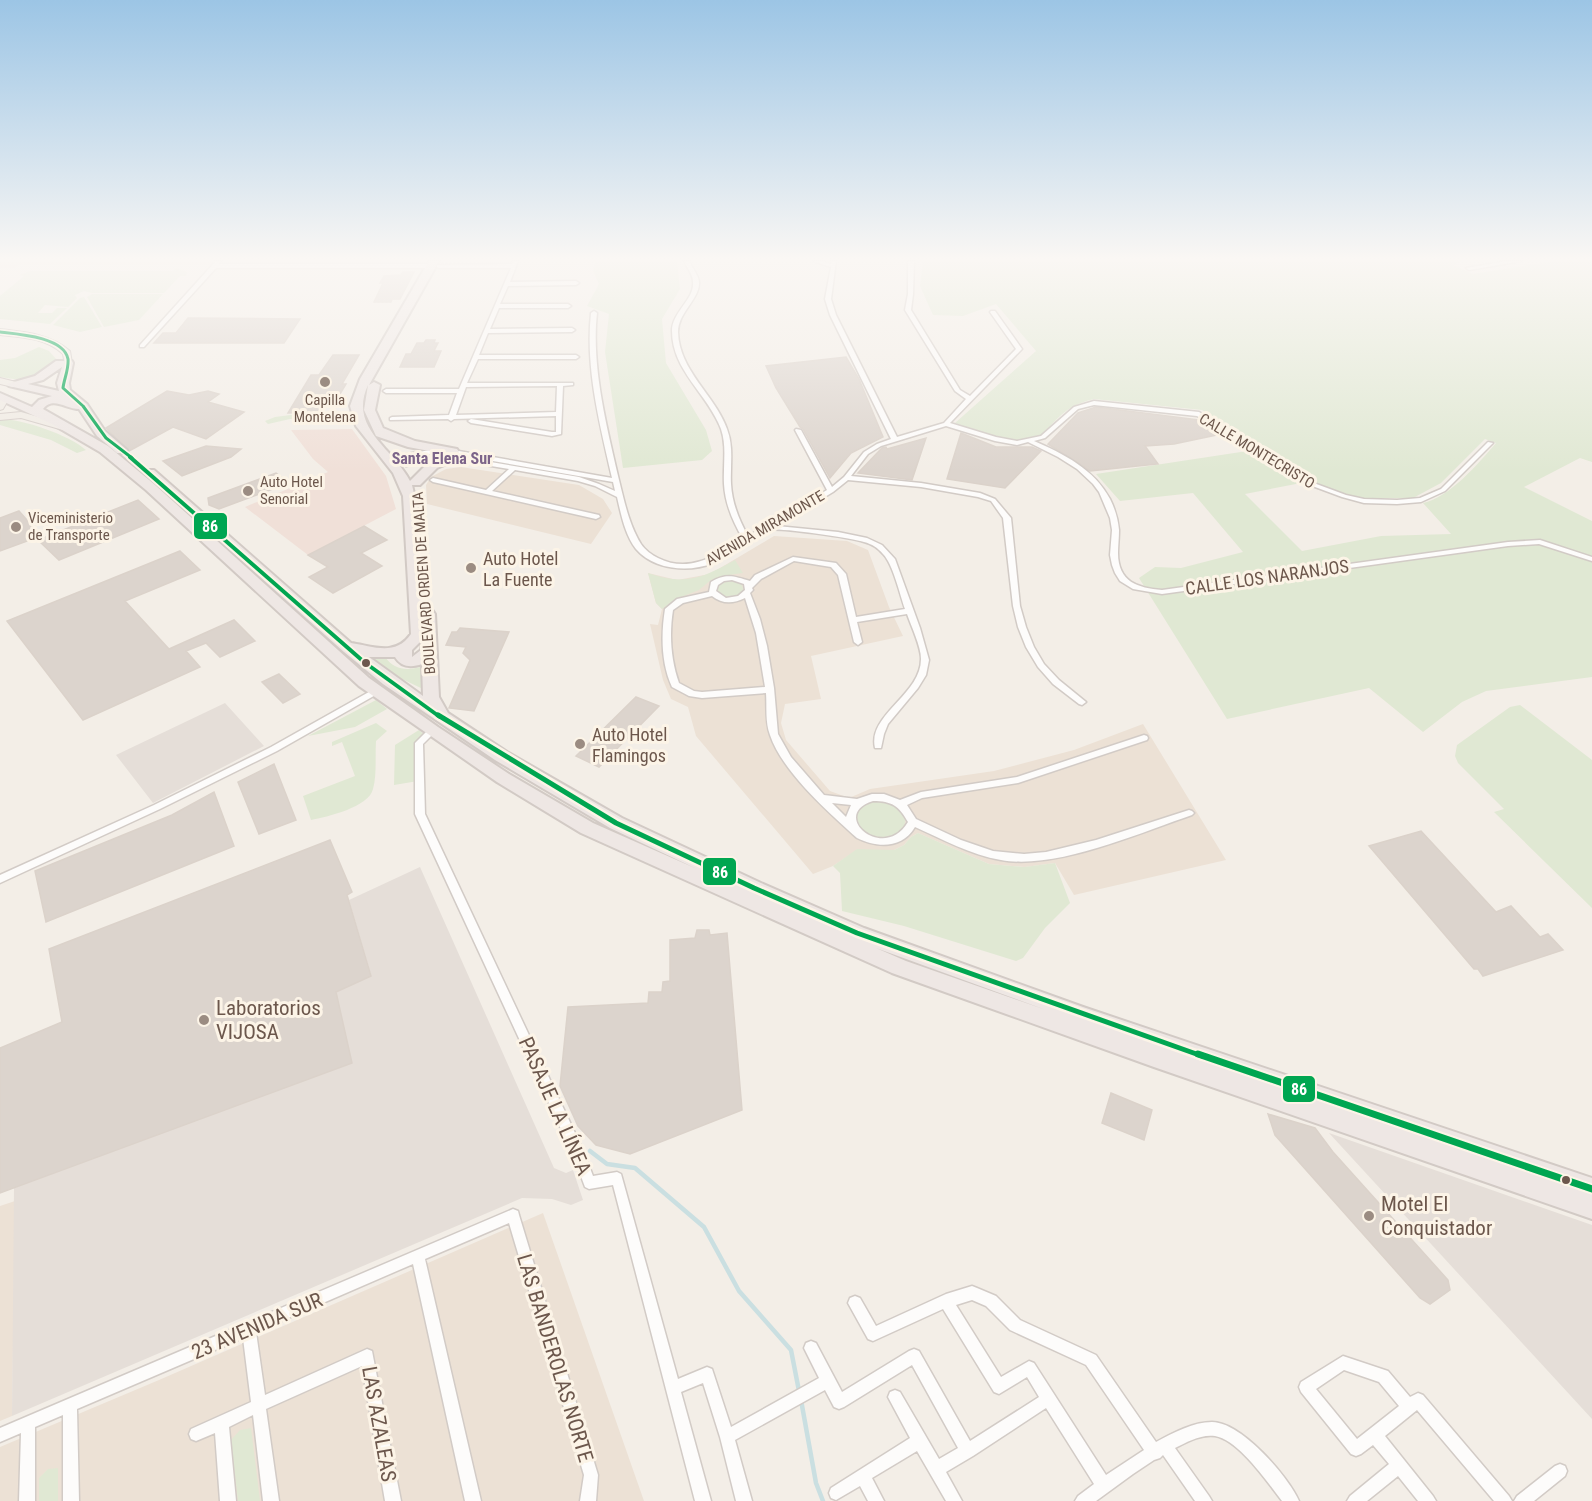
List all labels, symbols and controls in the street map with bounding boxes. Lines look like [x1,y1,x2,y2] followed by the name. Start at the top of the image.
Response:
[318,375,332,389] marker: Capilla Montelena
[294,391,356,426] place label: Capilla Montelena
[1196,409,1318,493] street label: CALLE MONTECRISTO
[392,449,492,468] district label: Santa Elena Sur
[260,473,323,508] place label: Auto Hotel Senorial
[241,484,255,498] marker: Auto Hotel Senorial
[703,487,827,569] street label: AVENIDA MIRAMONTE
[409,491,439,675] street label: BOULEVARD ORDEN DE MALTA
[28,509,113,544] place label: Viceministerio de Transporte
[193,512,228,540] line badge: 86
[202,517,218,536] text: 86
[9,520,23,534] marker: Viceministerio de Transporte
[483,548,558,590] place label: Auto Hotel La Fuente
[1184,555,1350,599] street label: CALLE LOS NARANJOS
[464,561,478,575] marker: Auto Hotel La Fuente
[360,657,372,669] unlabelled marker
[592,724,667,766] place label: Auto Hotel Flamingos
[573,737,587,751] marker: Auto Hotel Flamingos
[702,857,737,886] line badge: 86
[712,863,728,882] text: 86
[216,996,321,1044] place label: Laboratorios VIJOSA
[197,1013,211,1027] marker: Laboratorios VIJOSA
[514,1033,596,1179] street label: PASAJE LA LÍNEA
[1282,1075,1316,1103] line badge: 86
[1291,1080,1307,1099] text: 86
[1560,1174,1572,1186] unlabelled marker
[1381,1192,1492,1240] place label: Motel El Conquistador
[1362,1209,1376,1223] marker: Motel El Conquistador
[512,1251,598,1465] street label: LAS BANDEROLAS NORTE
[188,1288,326,1364] street label: 23 AVENIDA SUR
[357,1364,401,1484] street label: LAS AZALEAS

